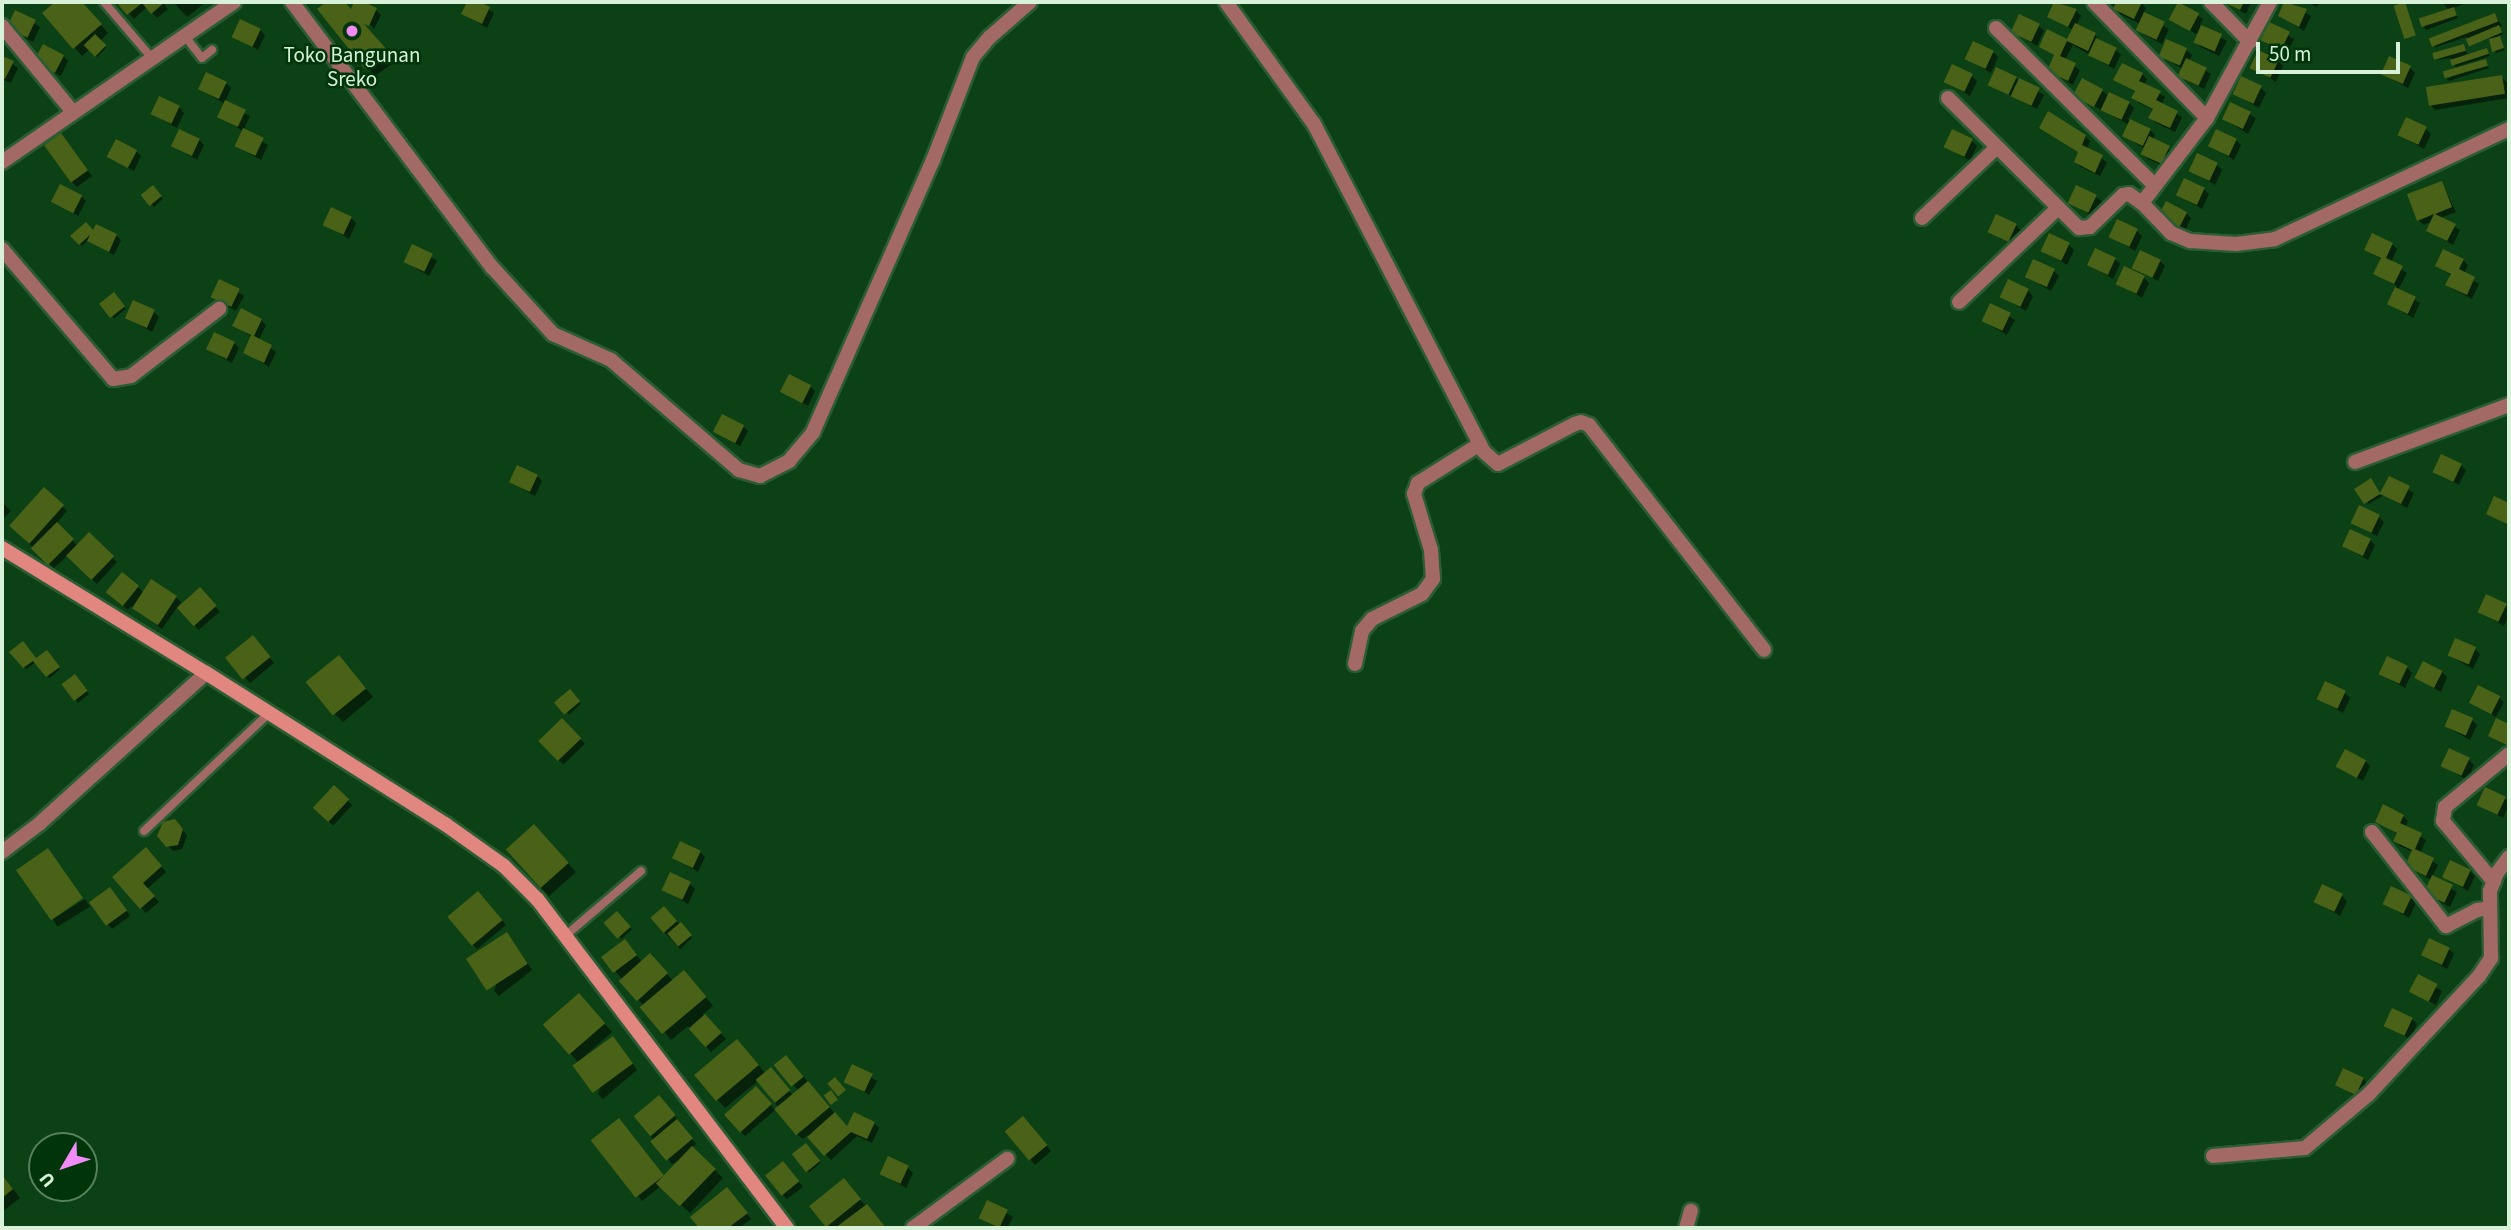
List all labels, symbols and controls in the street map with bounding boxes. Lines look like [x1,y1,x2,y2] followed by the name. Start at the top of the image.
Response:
[344,23,360,39] marker: Toko Bangunan Sreko
[2259,28,2402,72] scale bar
[2269,39,2311,69] text: 50 m
[284,42,420,92] place label: Toko Bangunan Sreko
[28,1132,98,1202] north arrow
[33,1166,62,1193] text: U

